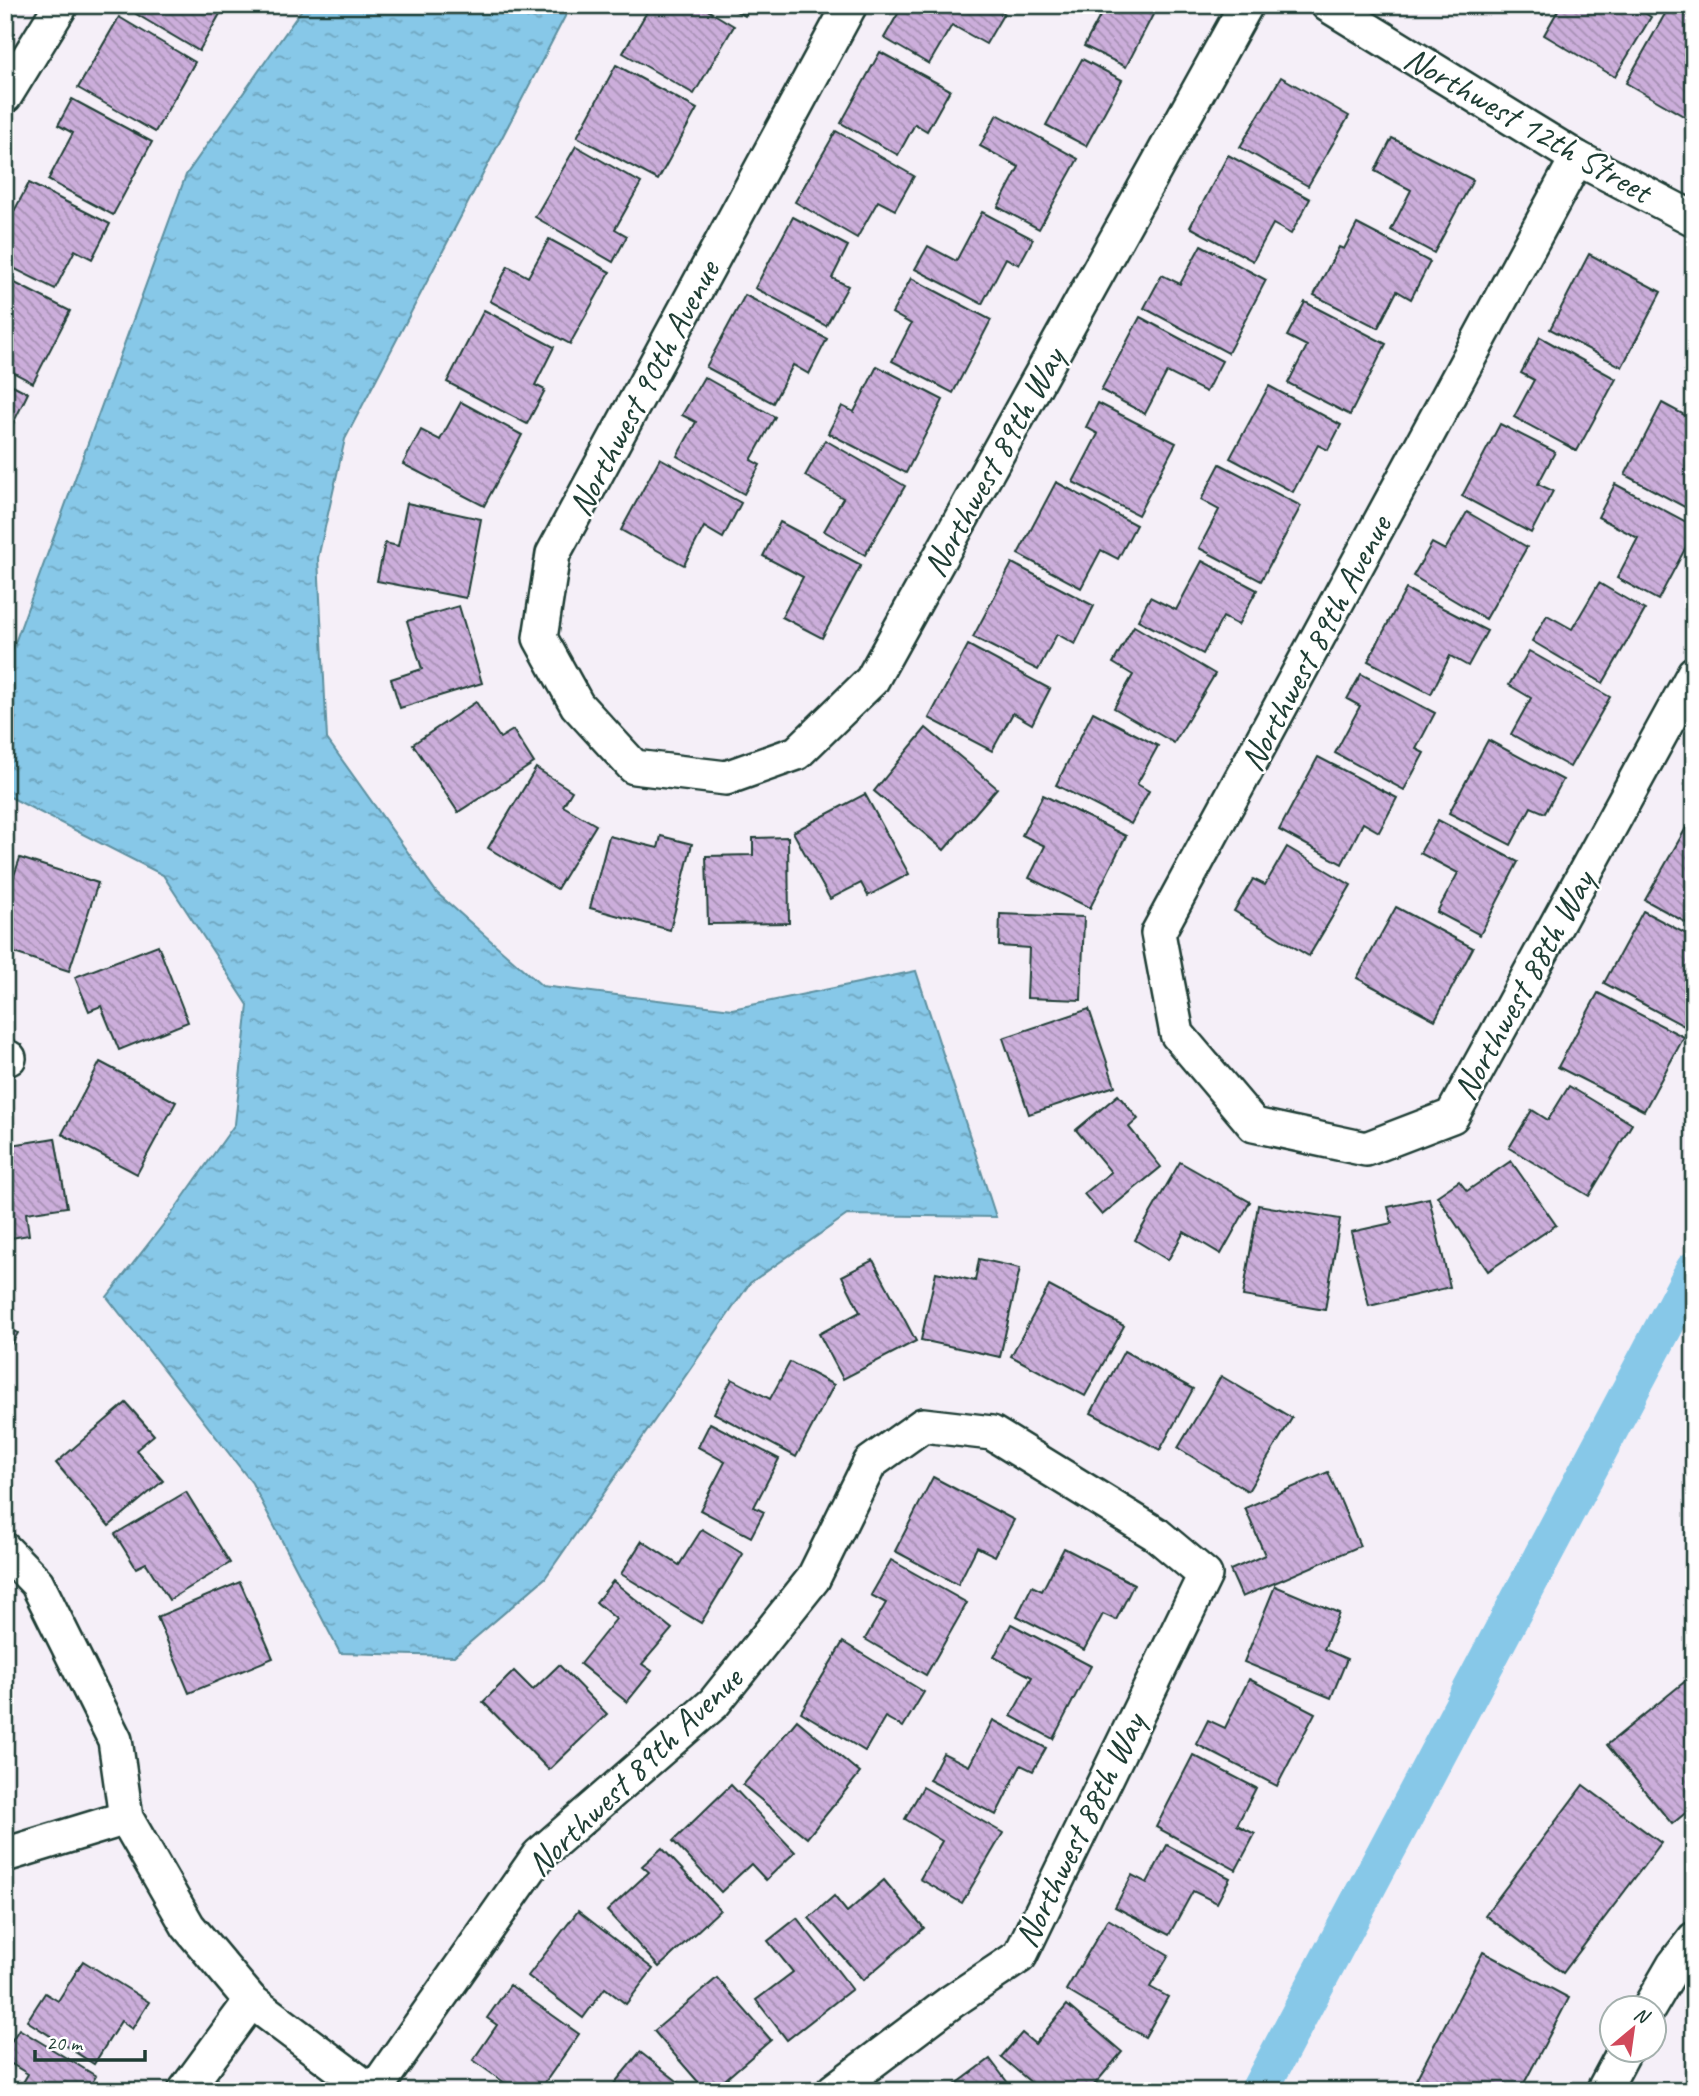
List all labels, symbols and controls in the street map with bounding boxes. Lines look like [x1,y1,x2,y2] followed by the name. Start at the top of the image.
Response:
[1396,35,1662,215] street label: Northwest 12th Street
[557,250,731,524] street label: Northwest 90th Avenue
[912,337,1076,585] street label: Northwest 89th Way
[1229,505,1403,779] street label: Northwest 89th Avenue
[1442,860,1606,1108] street label: Northwest 88th Way
[517,1655,754,1886] street label: Northwest 89th Avenue
[1003,1703,1157,1955] street label: Northwest 88th Way
[1598,1994,1668,2064] north arrow
[1630,2002,1655,2030] text: N
[35,2019,145,2063] scale bar
[46,2030,84,2056] text: 20 m

